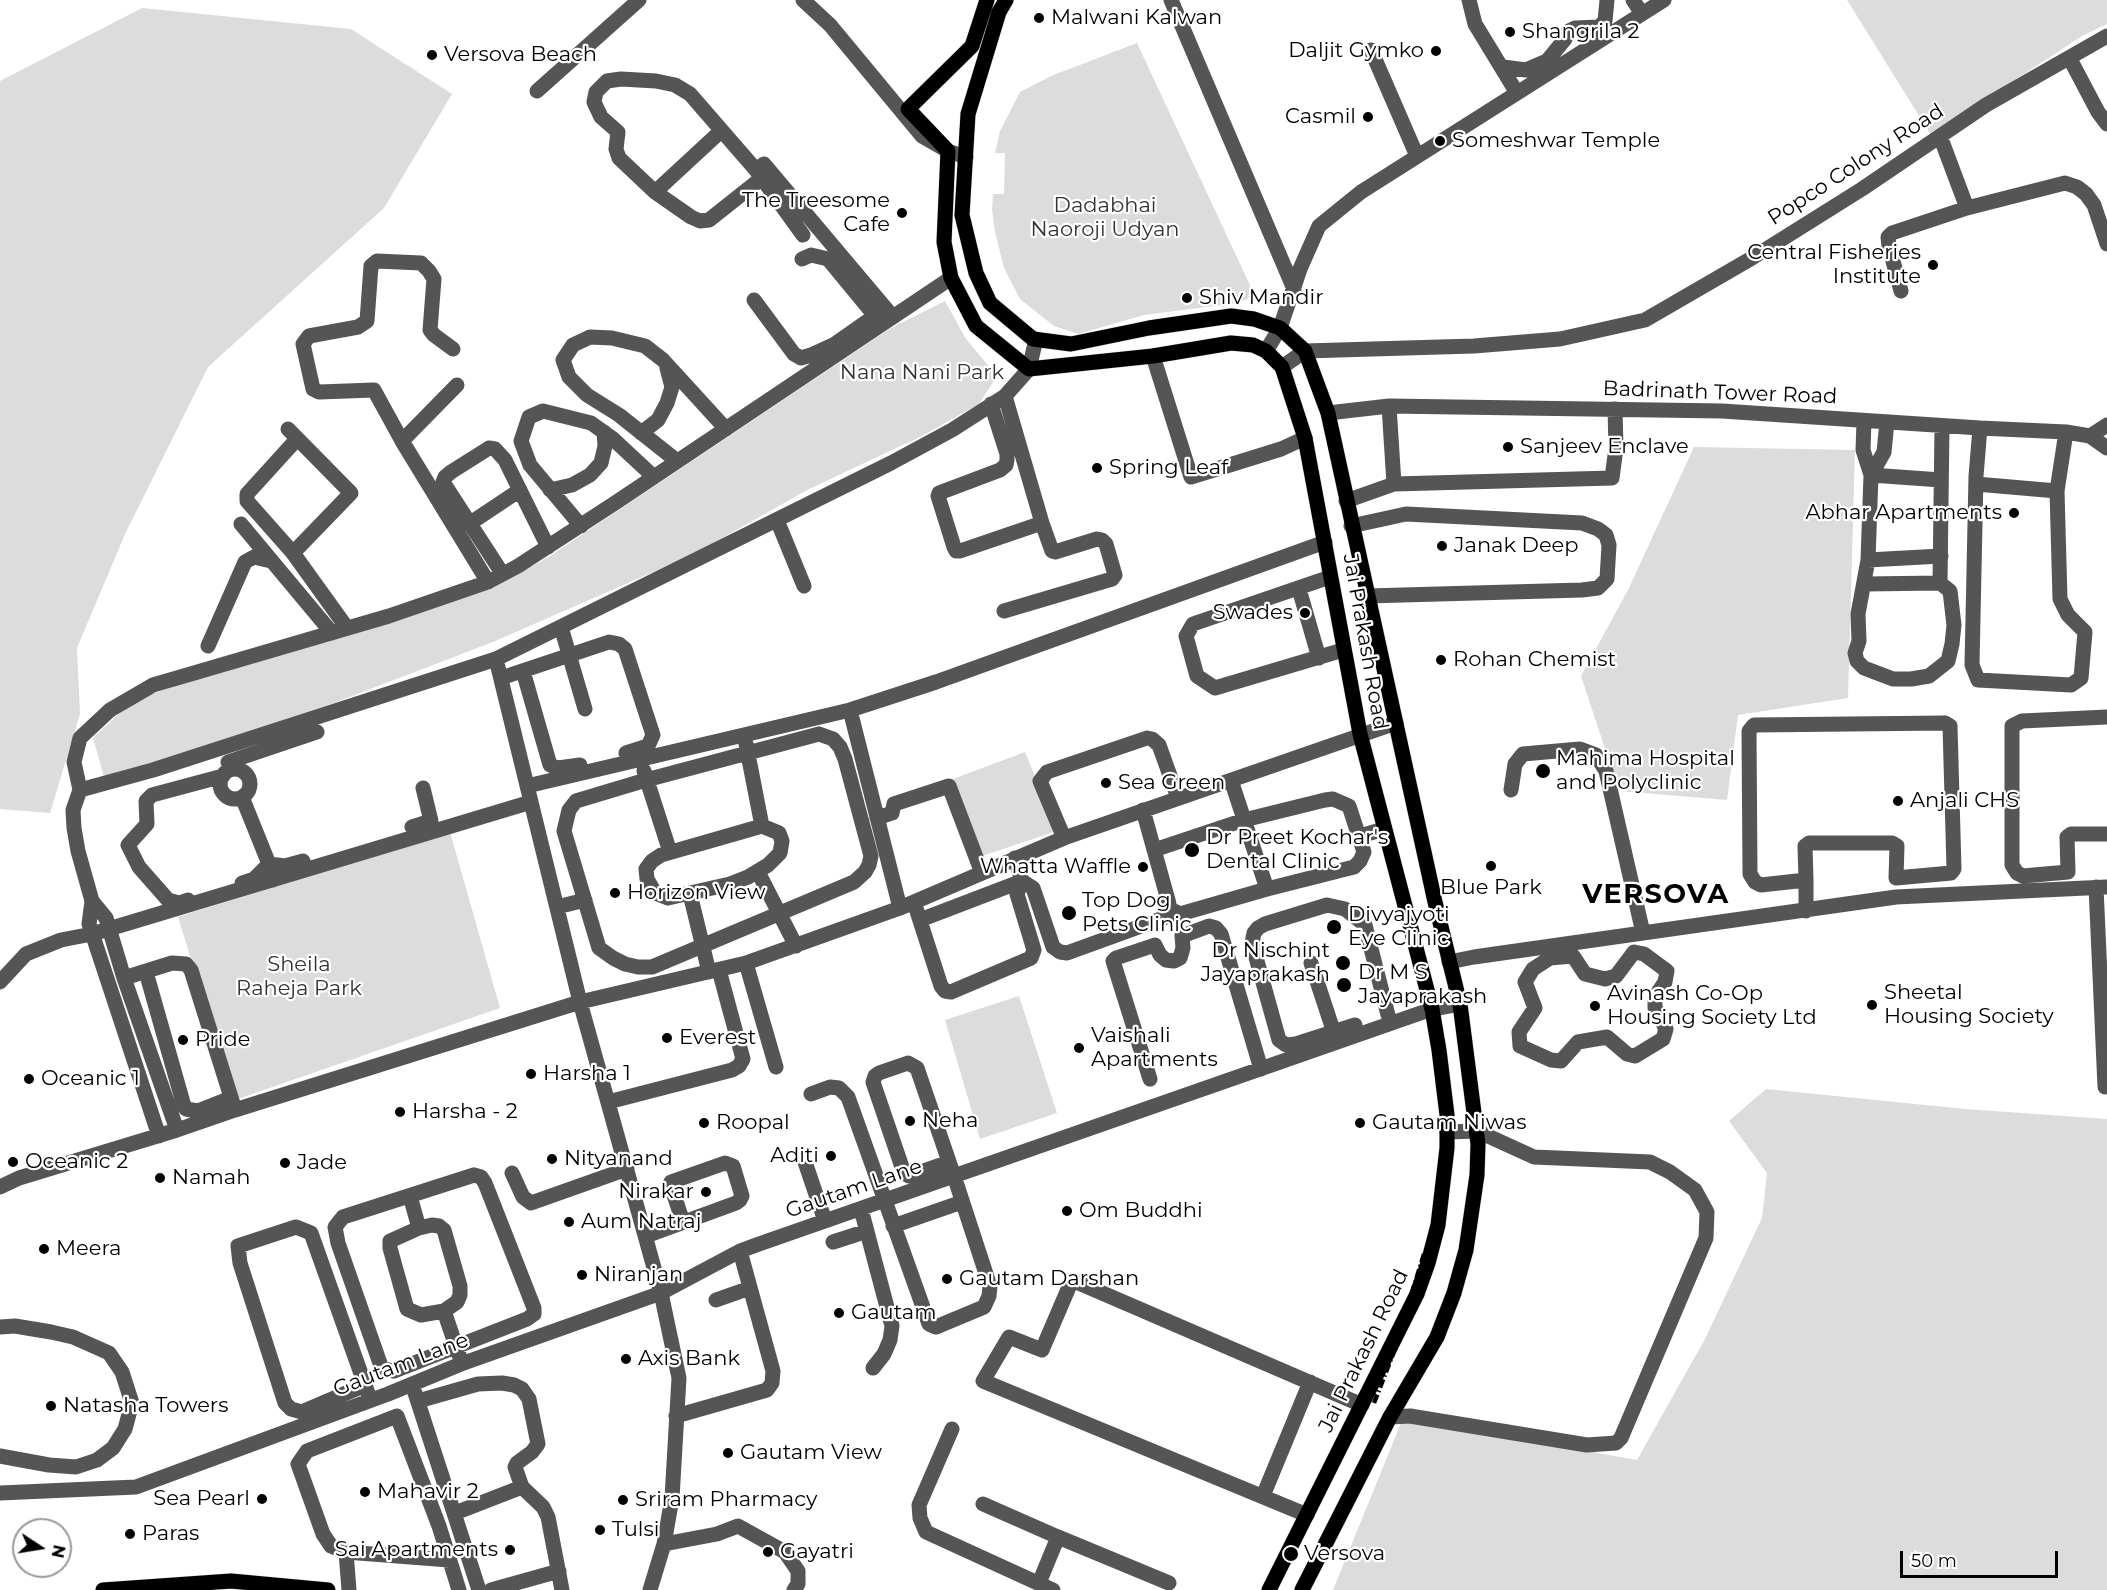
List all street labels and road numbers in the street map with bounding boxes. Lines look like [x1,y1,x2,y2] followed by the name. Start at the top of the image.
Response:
[1763,99,1949,231] street label: Popco Colony Road
[1602,376,1838,410] street label: Badrinath Tower Road
[1337,552,1393,732] street label: Jai Prakash Road
[782,1154,926,1224] street label: Gautam Lane
[1314,1265,1414,1437] street label: Jai Prakash Road
[330,1328,472,1402] street label: Gautam Lane

